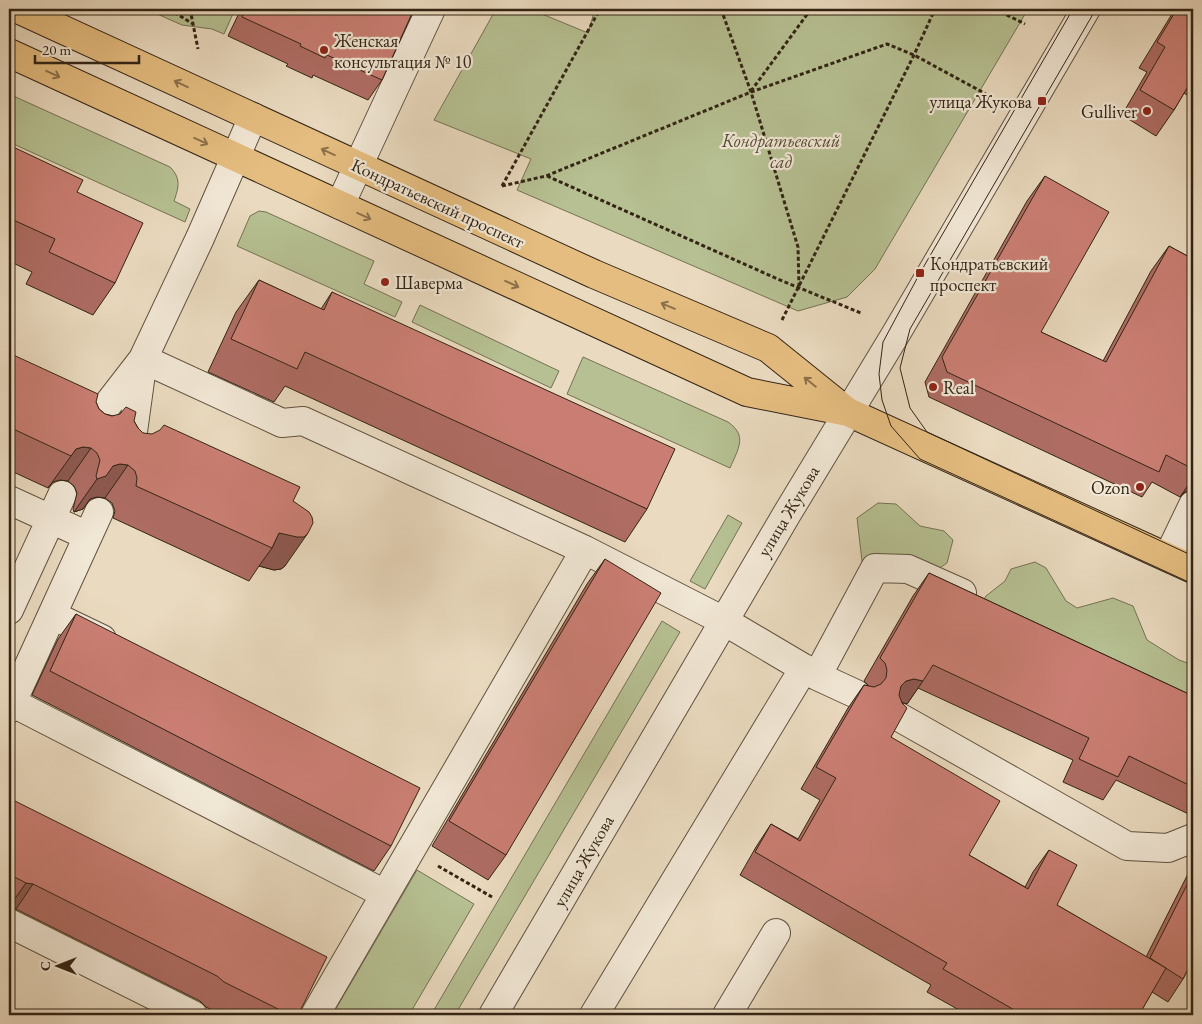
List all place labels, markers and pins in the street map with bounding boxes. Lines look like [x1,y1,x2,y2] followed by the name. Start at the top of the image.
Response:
[333,29,472,73] place label: Женская консультация № 10
[318,44,330,56] marker: Женская консультация № 10
[930,90,1033,113] place label: улица Жукова
[1036,95,1048,107] marker: улица Жукова
[1081,100,1137,123] place label: Gulliver
[1141,105,1153,117] marker: Gulliver
[930,252,1049,296] place label: Кондратьевский проспект
[914,267,926,279] marker: Кондратьевский проспект
[395,271,464,294] place label: Шаверма
[379,276,391,288] marker: Шаверма
[943,376,974,399] place label: Real
[927,381,939,393] marker: Real
[1091,476,1130,499] place label: Ozon
[1134,481,1146,493] marker: Ozon

